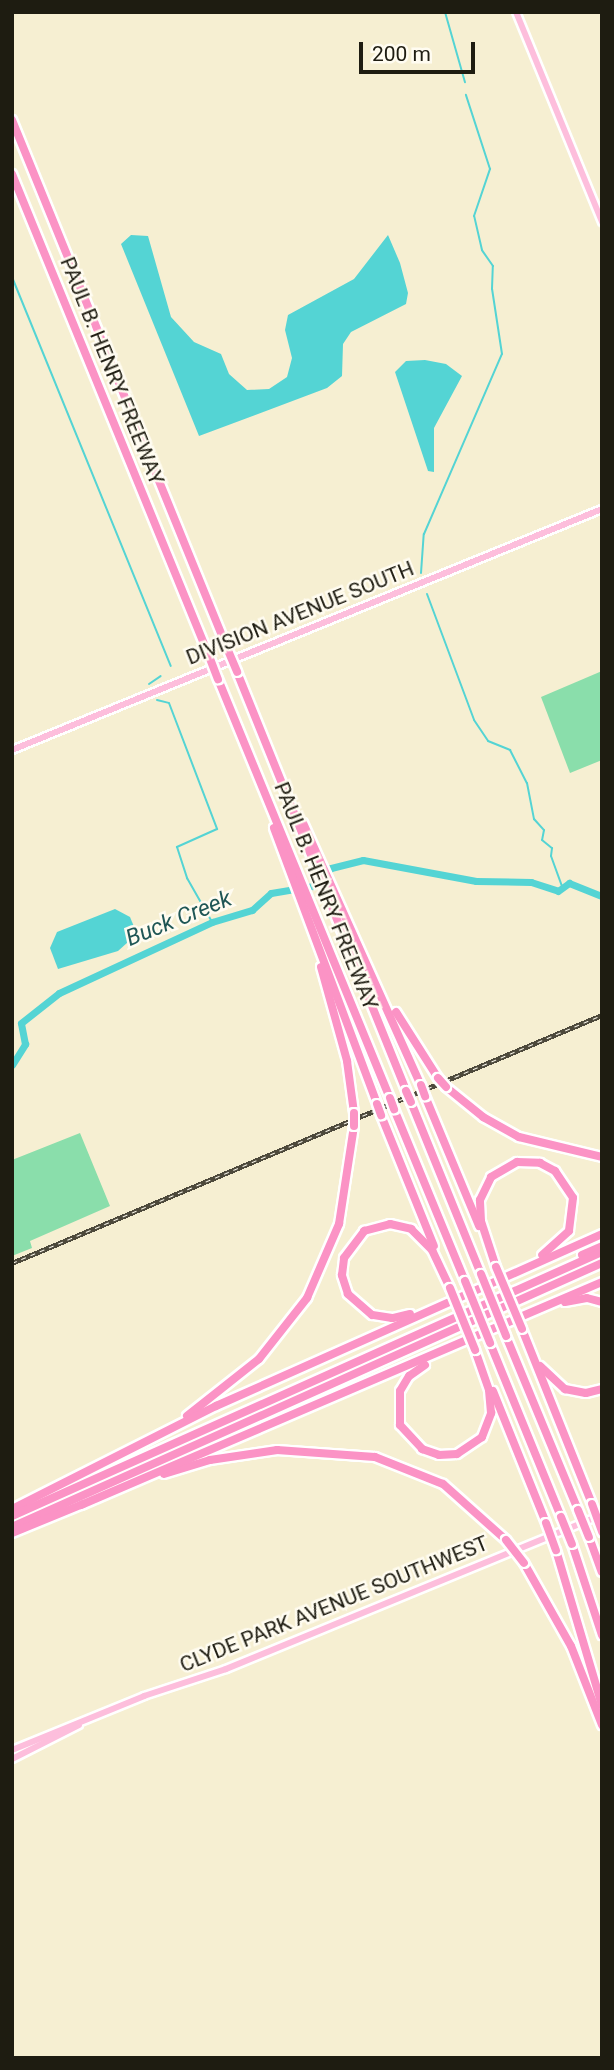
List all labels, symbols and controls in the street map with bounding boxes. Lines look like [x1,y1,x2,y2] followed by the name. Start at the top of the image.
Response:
[362,28,477,72] scale bar
[372,42,431,66] text: 200 m
[55,253,169,489] street label: PAUL B. HENRY FREEWAY
[182,556,418,670] street label: DIVISION AVENUE SOUTH
[269,778,383,1014] street label: PAUL B. HENRY FREEWAY
[122,885,236,953] water label: Buck Creek
[176,1530,492,1678] street label: CLYDE PARK AVENUE SOUTHWEST

